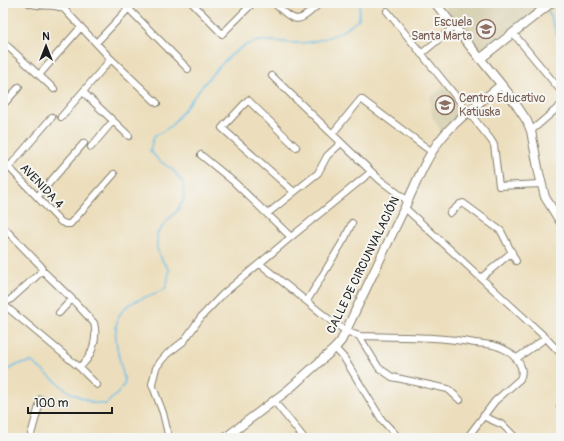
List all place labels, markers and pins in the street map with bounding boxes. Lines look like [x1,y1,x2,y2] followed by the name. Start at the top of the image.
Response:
[411,15,472,44] place label: Escuela Santa Marta
[475,18,497,40] school or university icon: Escuela Santa Marta
[459,91,546,120] place label: Centro Educativo Katiuska
[434,94,456,116] school or university icon: Centro Educativo Katiuska

